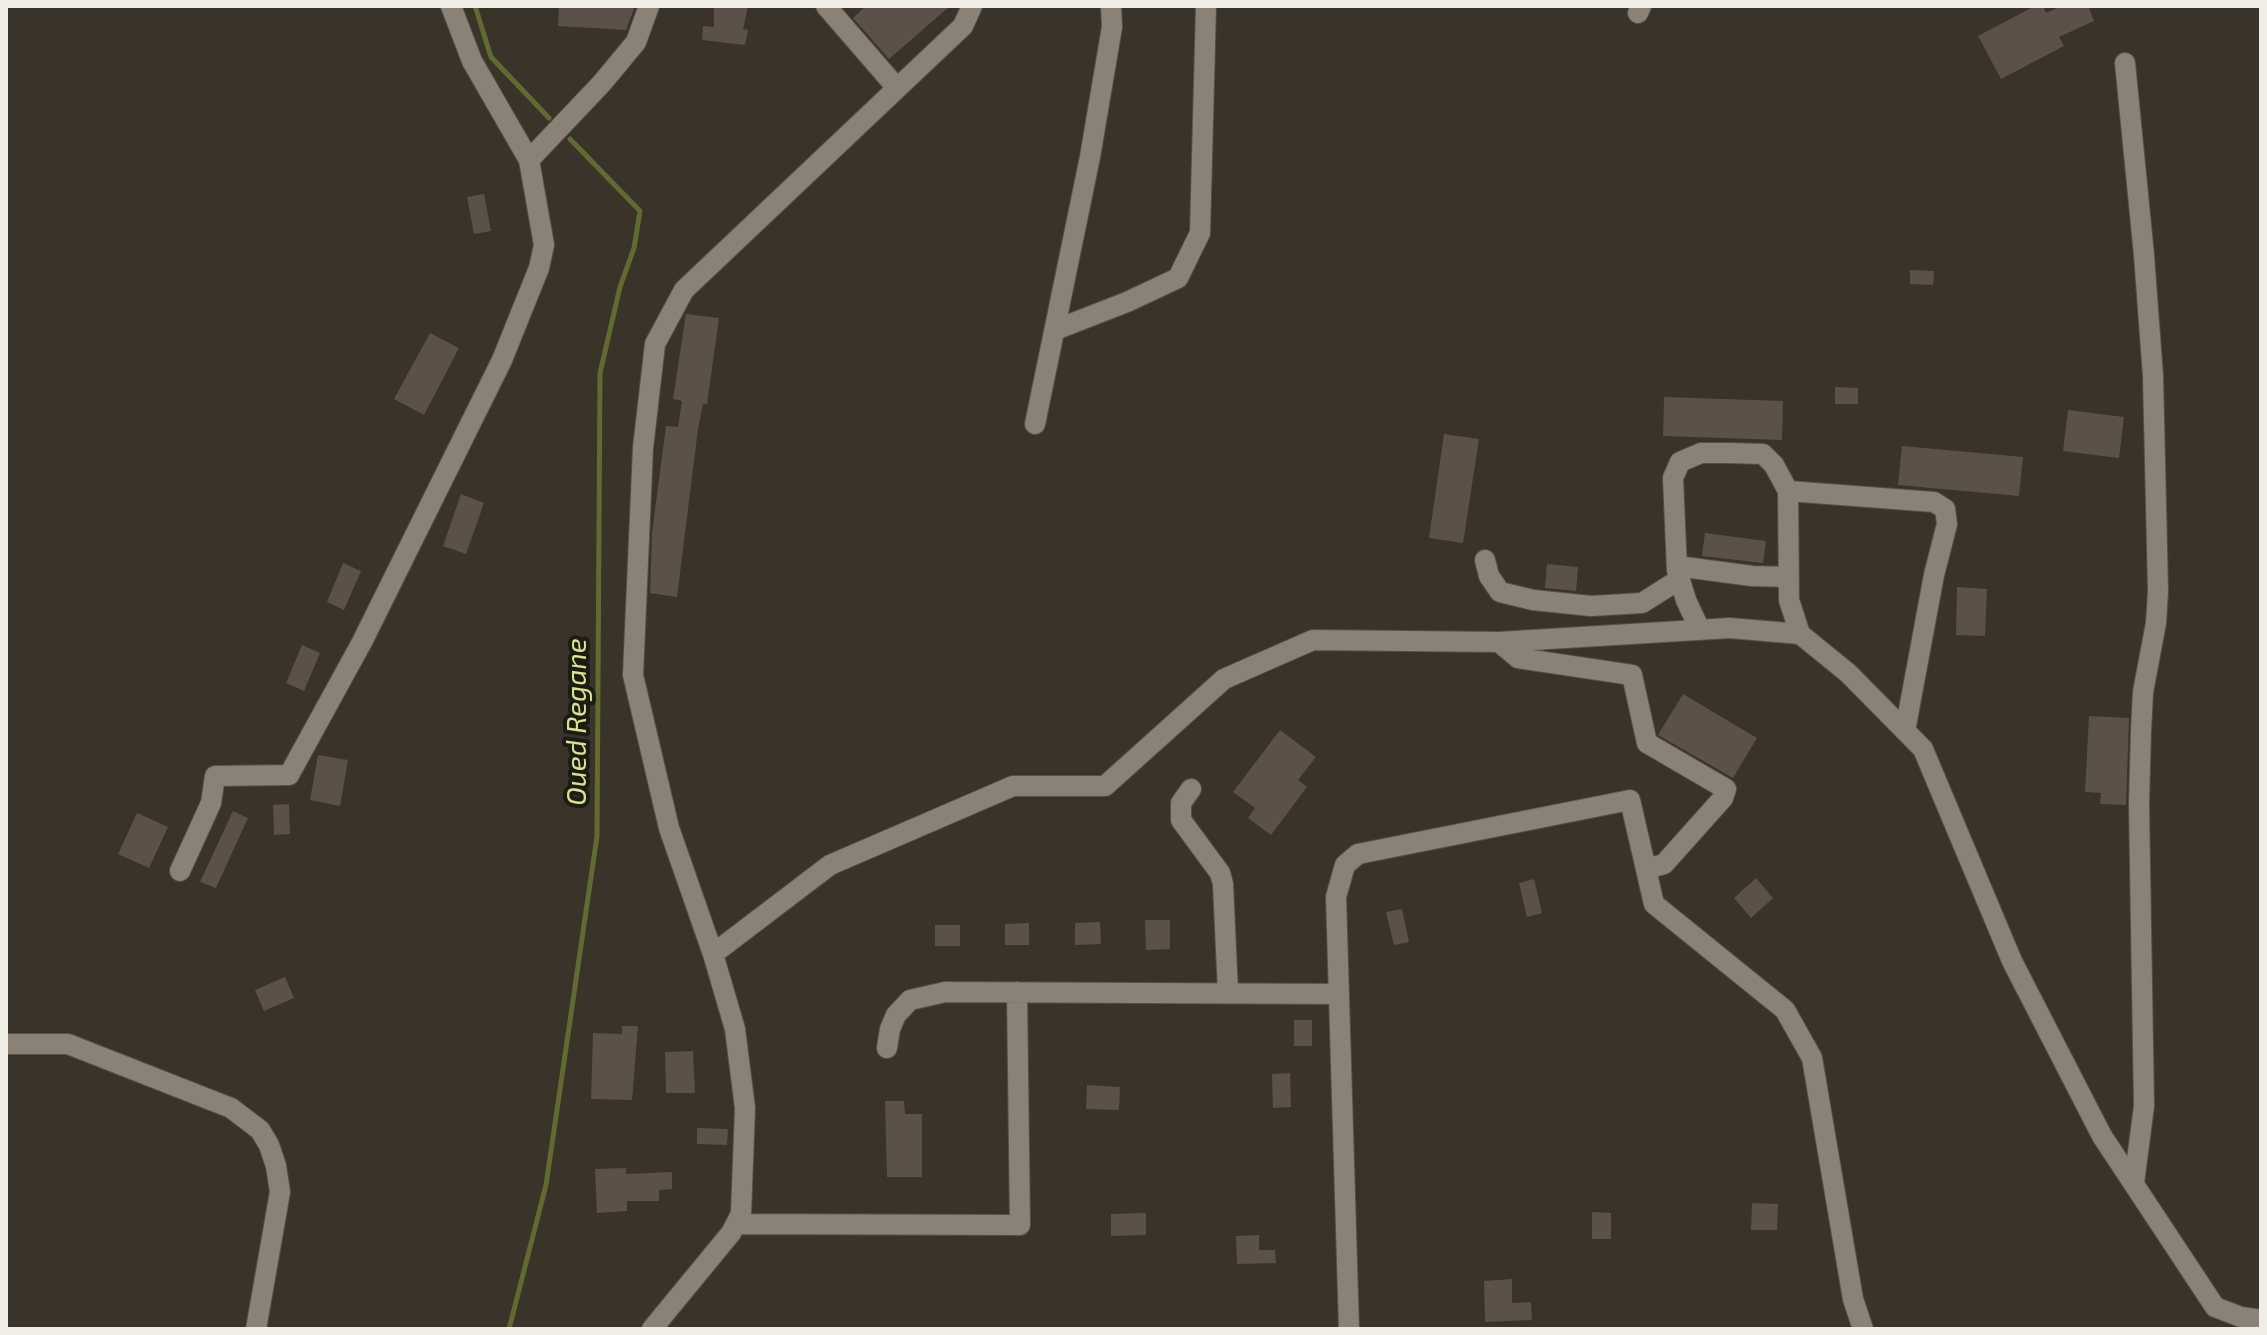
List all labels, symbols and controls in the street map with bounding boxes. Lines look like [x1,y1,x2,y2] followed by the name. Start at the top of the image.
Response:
[560,638,594,806] water label: Oued Regane

